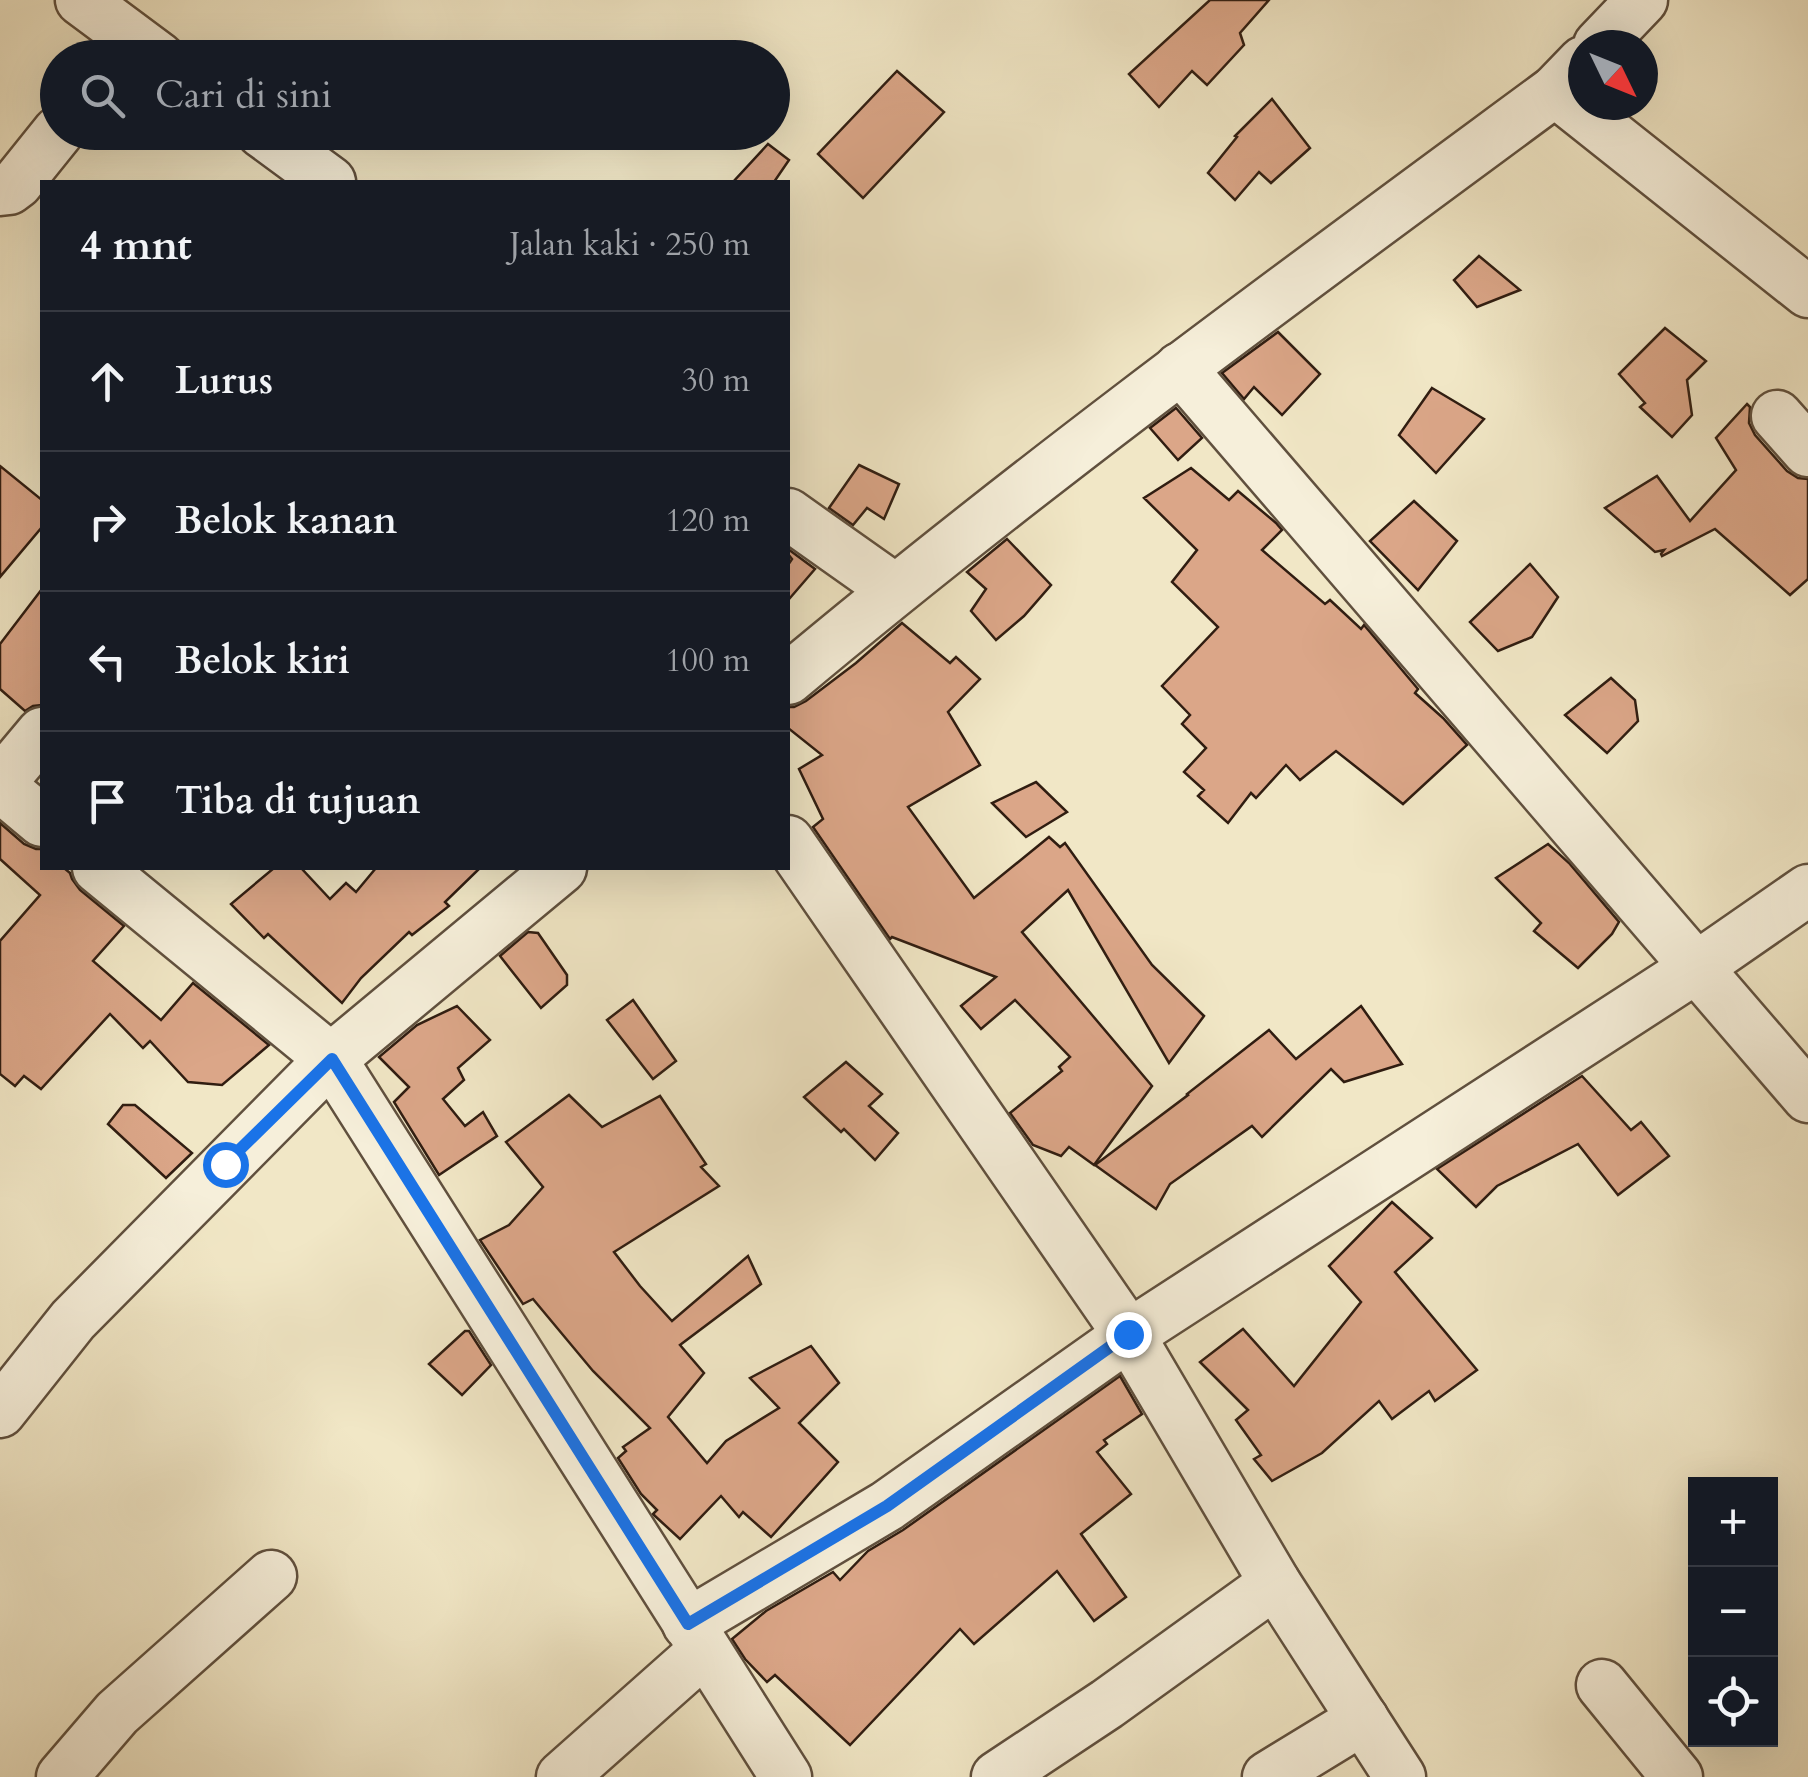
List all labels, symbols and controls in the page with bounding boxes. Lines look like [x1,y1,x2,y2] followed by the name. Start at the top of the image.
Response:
[1568,30,1658,120] north arrow
[40,40,790,150] search box
[75,68,130,123] icon: search
[155,69,332,121] text: Cari di sini
[80,217,192,274] text: 4 mnt
[509,223,750,267] text: Jalan kaki · 250 m
[80,354,135,409] icon: ahead
[175,355,273,407] text: Lurus
[682,359,750,403] text: 30 m
[80,494,135,549] icon: right
[175,495,397,547] text: Belok kanan
[665,499,750,543] text: 120 m
[80,634,135,689] icon: left
[175,635,350,687] text: Belok kiri
[665,639,750,683] text: 100 m
[80,774,135,829] icon: arrive
[175,775,420,827] text: Tiba di tujuan
[203,1142,249,1188] route start
[1106,1312,1152,1358] route end
[1688,1477,1778,1747] map controls
[1688,1477,1778,1567] button: +
[1688,1567,1778,1657] button: −
[1688,1657,1778,1747] button: locate

